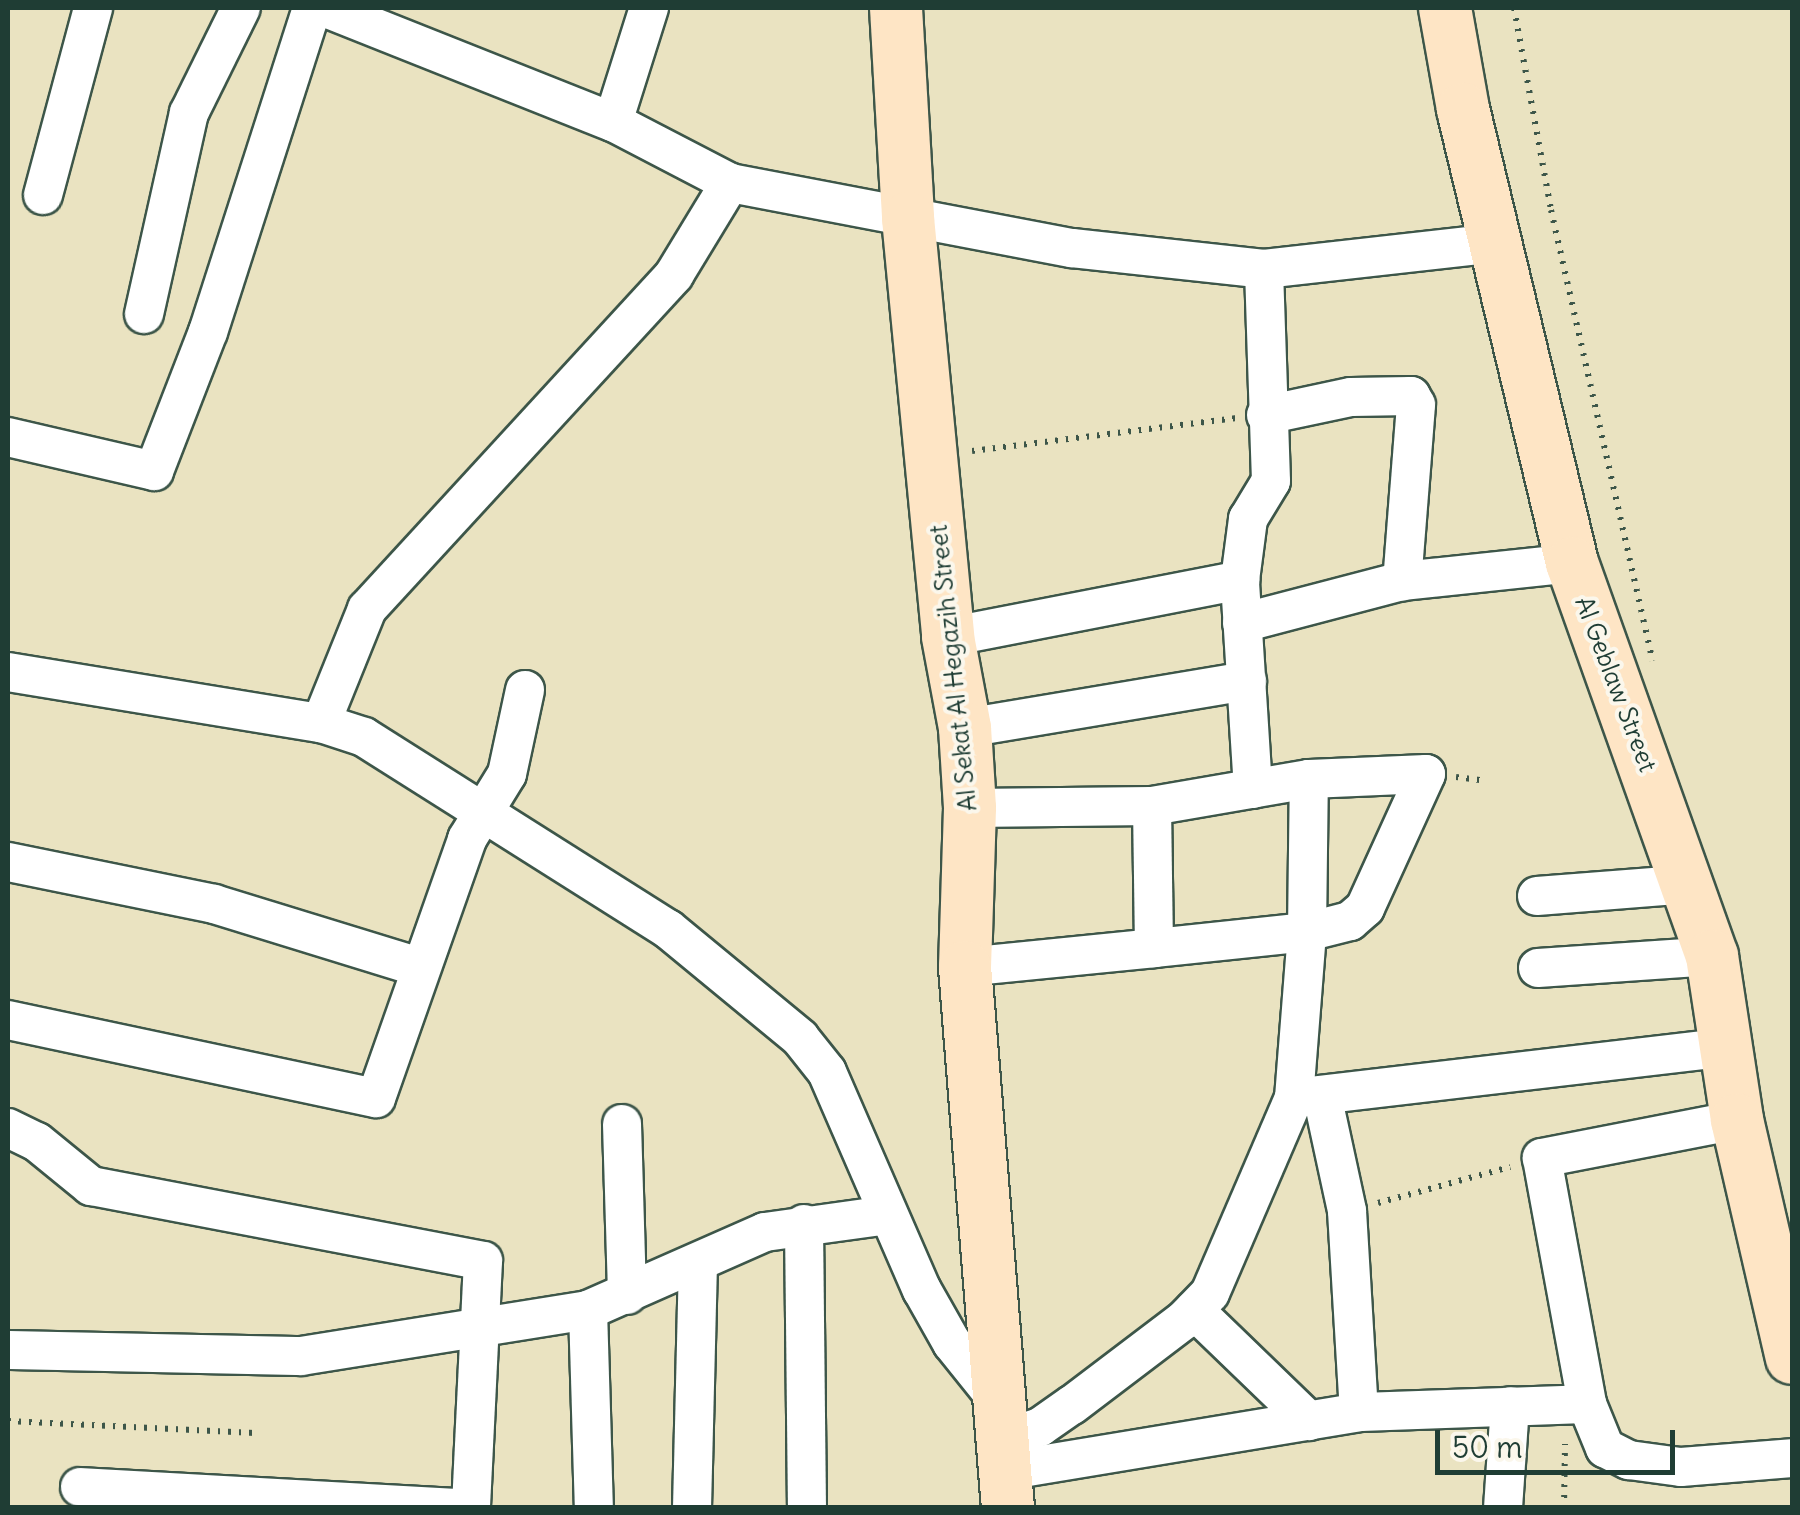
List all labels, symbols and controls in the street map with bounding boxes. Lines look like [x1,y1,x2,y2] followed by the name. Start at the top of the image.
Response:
[923,523,983,813] street label: Al Sekat Al Hegazih Street
[1569,592,1663,776] street label: Al Geblaw Street
[1440,1410,1680,1472] scale bar
[1452,1428,1522,1466] text: 50 m

